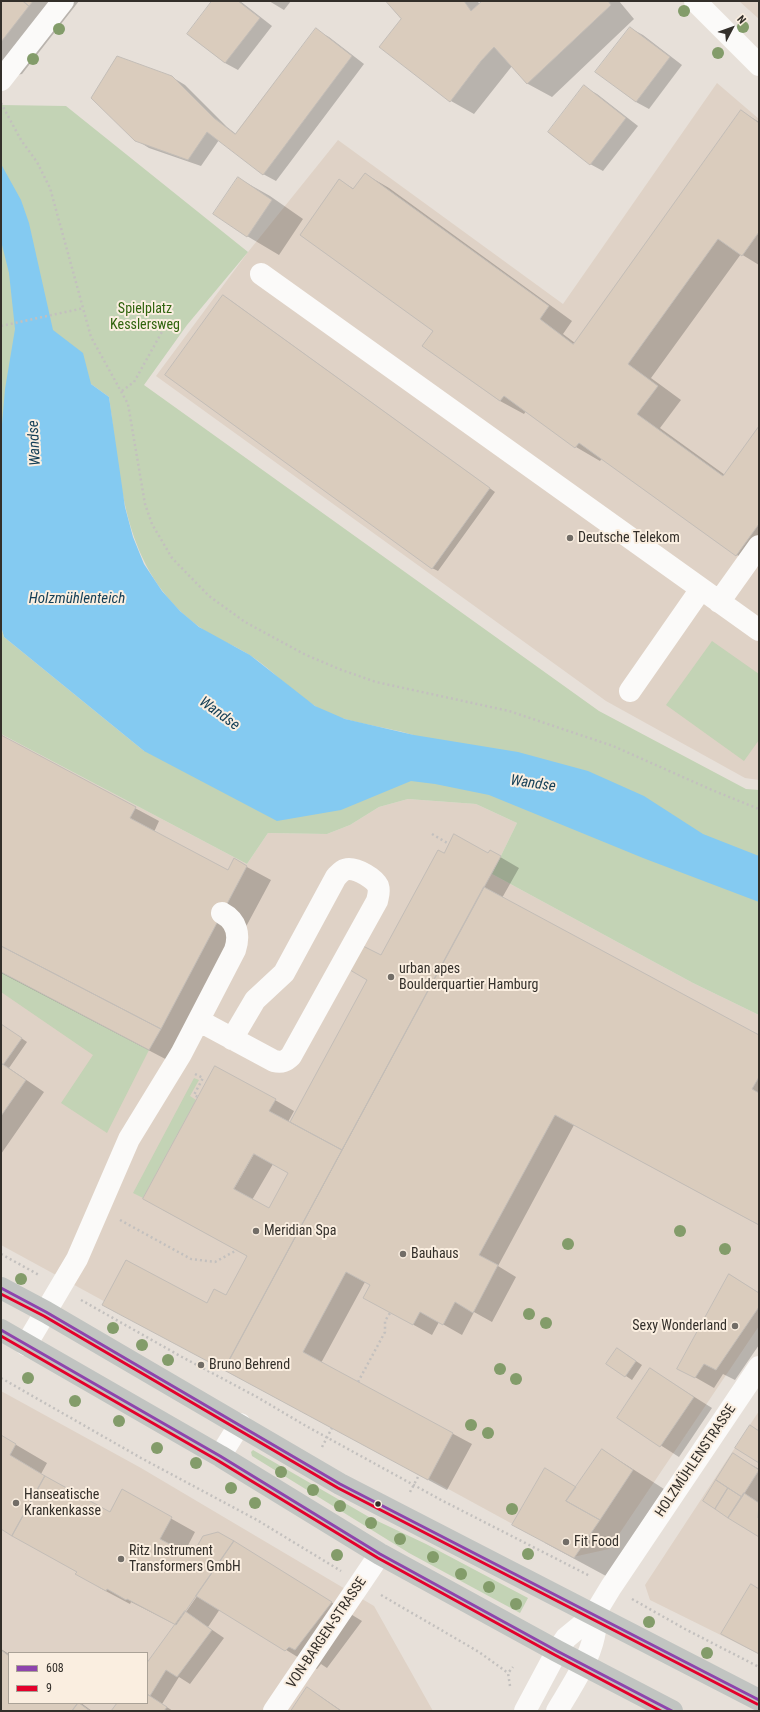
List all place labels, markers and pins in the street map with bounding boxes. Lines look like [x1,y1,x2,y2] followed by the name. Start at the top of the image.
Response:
[578,530,680,546] place label: Deutsche Telekom
[565,533,575,543] marker: Deutsche Telekom
[399,961,538,994] place label: urban apes Boulderquartier Hamburg
[386,972,396,982] marker: urban apes Boulderquartier Hamburg
[264,1223,336,1239] place label: Meridian Spa
[251,1226,261,1236] marker: Meridian Spa
[411,1246,459,1262] place label: Bauhaus
[398,1249,408,1259] marker: Bauhaus
[632,1318,727,1334] place label: Sexy Wonderland
[730,1321,740,1331] marker: Sexy Wonderland
[209,1357,290,1373] place label: Bruno Behrend
[196,1360,206,1370] marker: Bruno Behrend
[24,1487,101,1520] place label: Hanseatische Krankenkasse
[11,1498,21,1508] marker: Hanseatische Krankenkasse
[373,1499,383,1509] unlabelled marker
[574,1534,619,1550] place label: Fit Food
[561,1537,571,1547] marker: Fit Food
[129,1543,241,1576] place label: Ritz Instrument Transformers GmbH
[116,1554,126,1564] marker: Ritz Instrument Transformers GmbH

